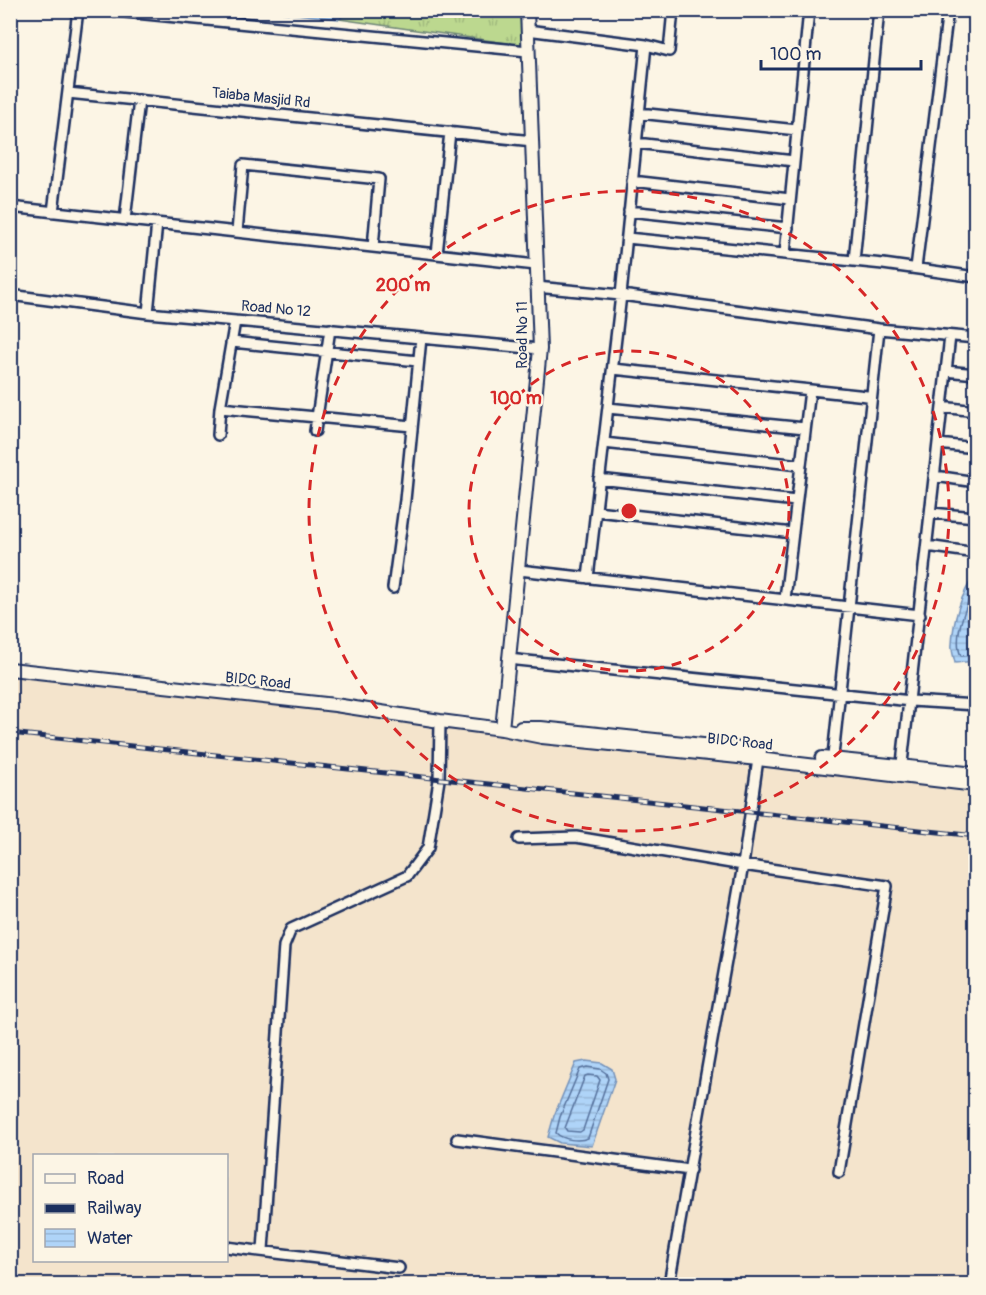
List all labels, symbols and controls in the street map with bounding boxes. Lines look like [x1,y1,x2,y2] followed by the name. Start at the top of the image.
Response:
[761,33,922,71] scale bar
[770,43,822,66] text: 100 m
[211,83,311,113] street label: Taiaba Masjid Rd
[376,274,430,297] text: 200 m
[240,296,312,322] street label: Road No 12
[513,301,532,369] street label: Road No 11
[490,387,542,410] text: 100 m
[619,501,639,521] centre of rings
[224,668,292,694] street label: BIDC Road
[706,729,774,755] street label: BIDC Road
[33,1154,228,1262] legend
[87,1167,124,1190] text: Road
[87,1197,142,1220] text: Railway
[87,1227,133,1250] text: Water

